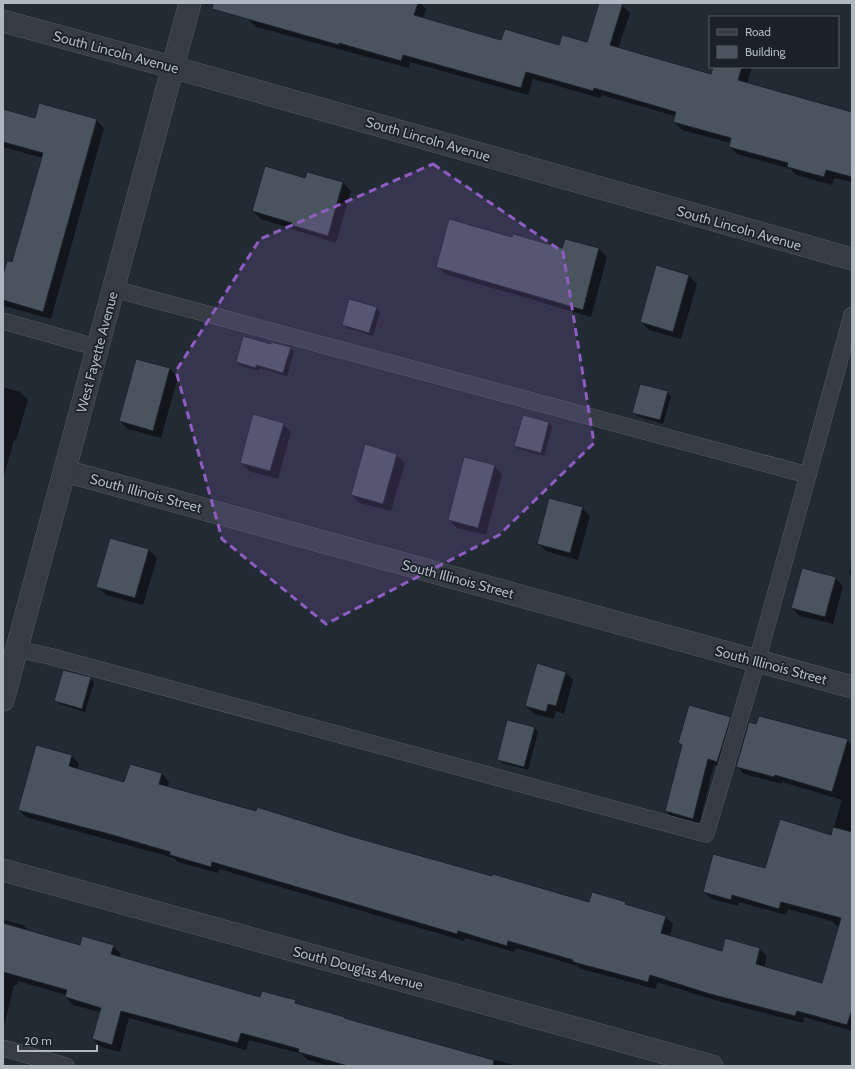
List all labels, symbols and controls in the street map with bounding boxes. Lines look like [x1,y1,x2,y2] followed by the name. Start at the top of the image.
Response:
[709,16,839,68] legend
[745,24,771,39] text: Road
[51,27,181,77] street label: South Lincoln Avenue
[745,44,787,59] text: Building
[363,113,493,165] street label: South Lincoln Avenue
[674,202,804,254] street label: South Lincoln Avenue
[72,289,122,415] street label: West Fayette Avenue
[88,469,204,517] street label: South Illinois Street
[400,555,516,603] street label: South Illinois Street
[713,641,829,689] street label: South Illinois Street
[291,942,425,994] street label: South Douglas Avenue
[18,1027,97,1053] scale bar
[24,1033,52,1048] text: 20 m

